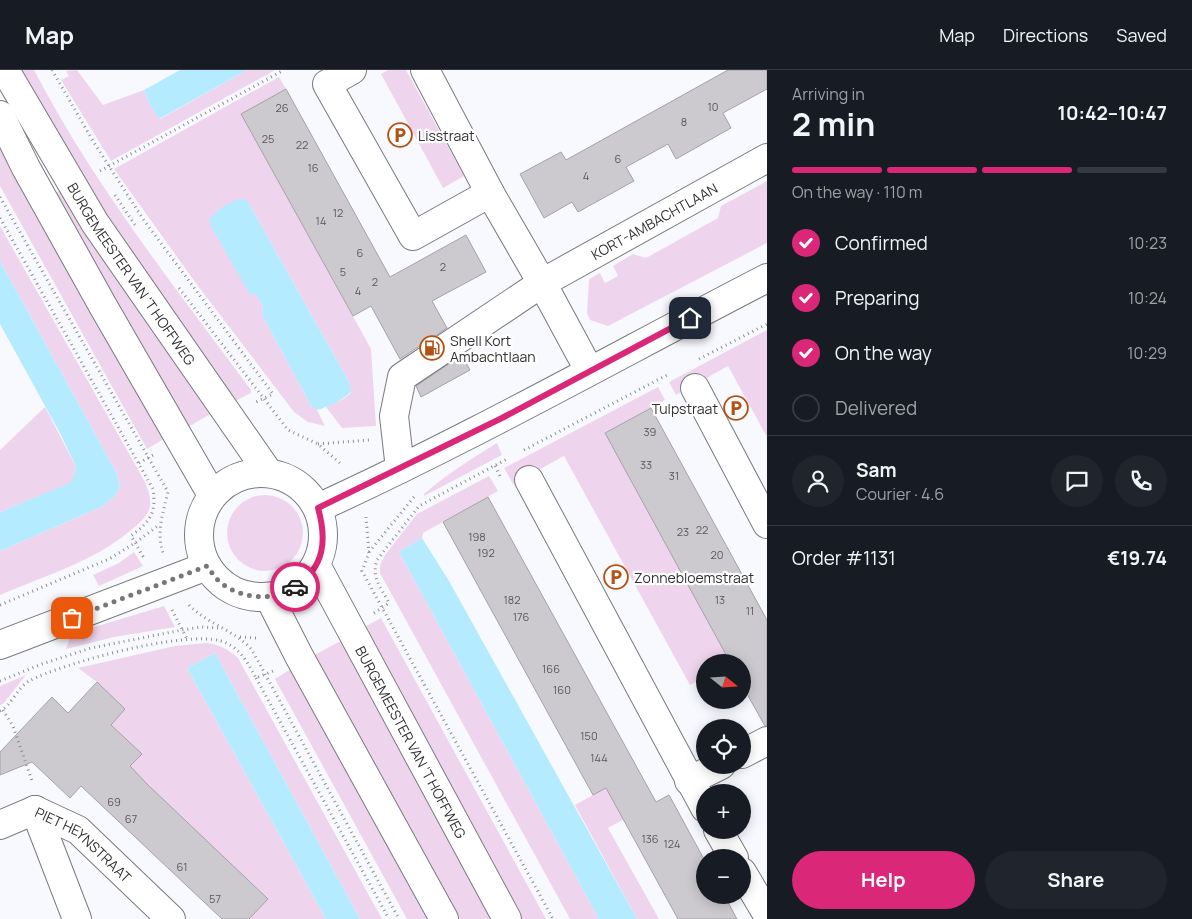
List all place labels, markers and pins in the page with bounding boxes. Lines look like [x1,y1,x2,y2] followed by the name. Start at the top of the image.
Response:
[387,122,413,148] parking icon: Lisstraat
[418,126,475,145] place label: Lisstraat
[669,297,711,339] pin
[450,331,536,366] place label: Shell Kort Ambachtlaan
[419,335,445,361] fuel station icon: Shell Kort Ambachtlaan
[723,395,749,421] parking icon: Tulpstraat
[652,399,718,418] place label: Tulpstraat
[603,564,629,590] parking icon: Zonnebloemstraat
[634,568,755,587] place label: Zonnebloemstraat
[51,597,93,639] pin

